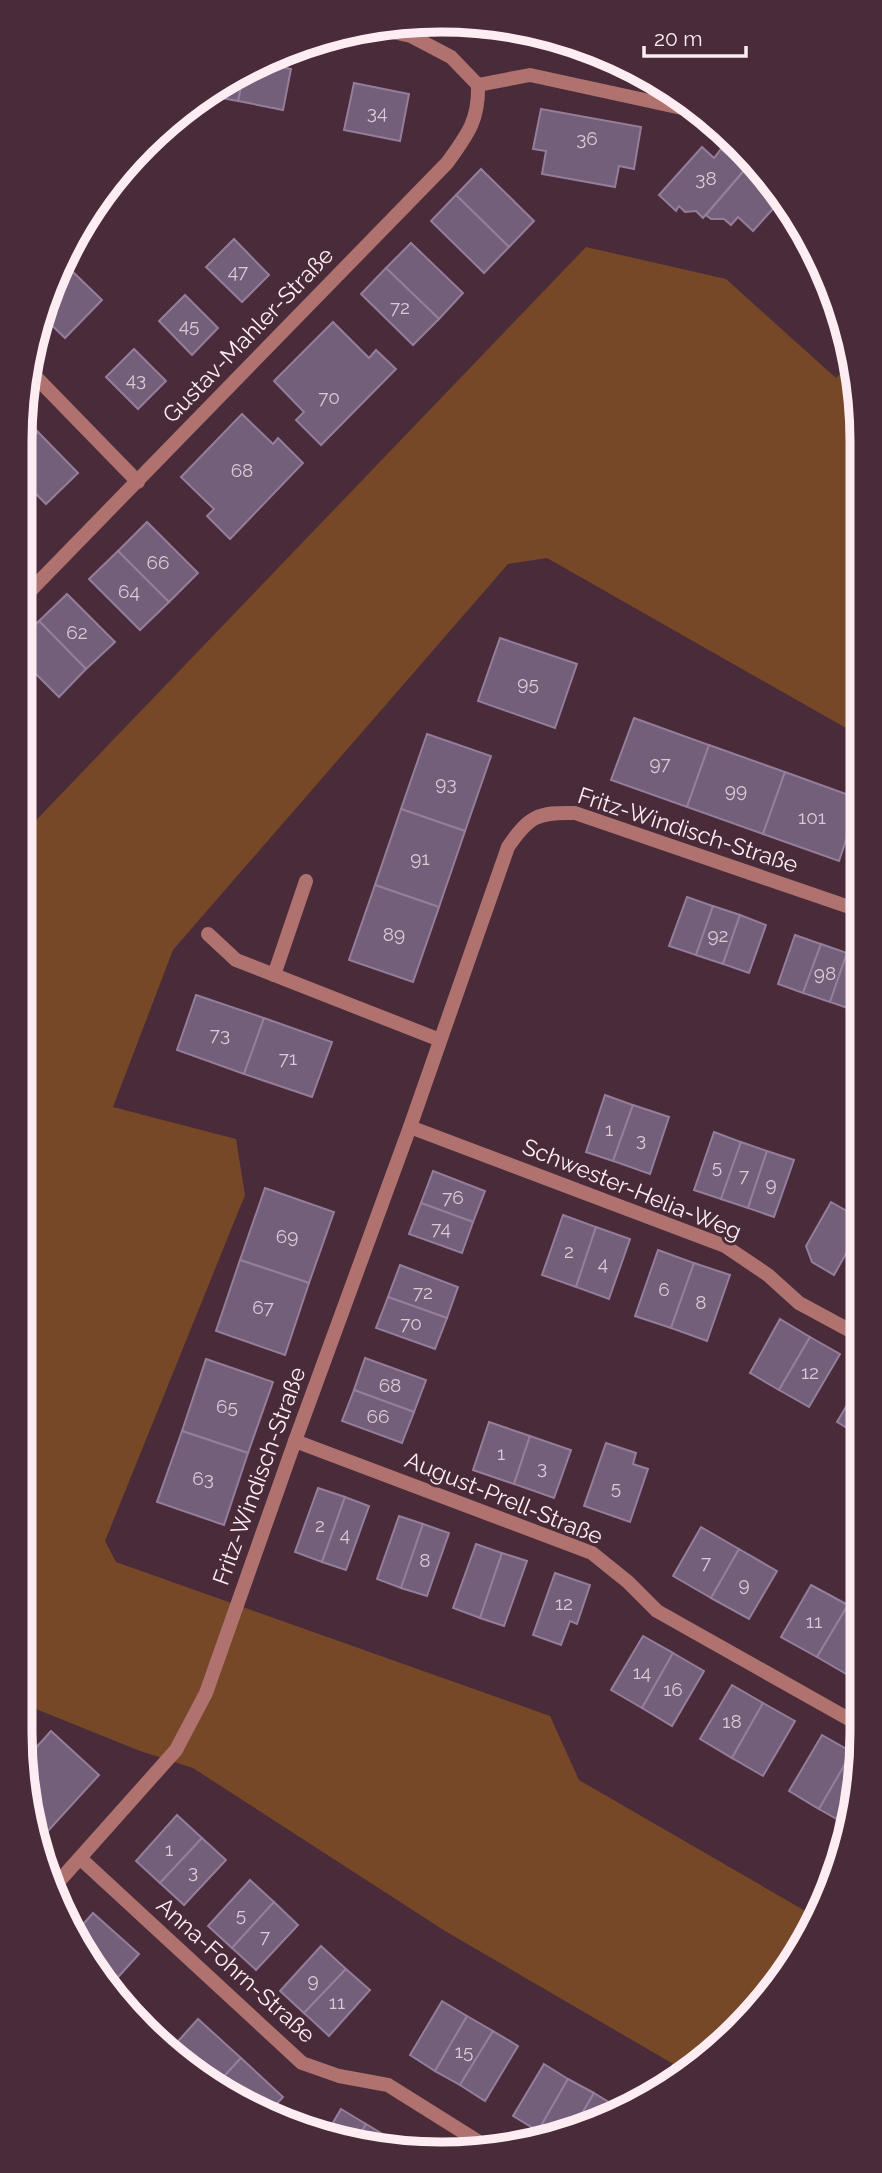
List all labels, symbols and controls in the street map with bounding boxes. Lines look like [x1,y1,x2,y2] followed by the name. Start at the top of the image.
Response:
[644,14,746,58] scale bar
[654,26,702,51] text: 20 m
[367,101,387,123] house number: 34
[576,127,598,149] house number: 36
[695,167,717,189] house number: 38
[157,241,339,428] street label: Gustav-Mahler-Straße
[228,260,248,282] house number: 47
[390,296,410,318] house number: 72
[179,314,199,336] house number: 45
[126,368,146,390] house number: 43
[318,386,340,408] house number: 70
[231,459,253,481] house number: 68
[147,551,169,573] house number: 66
[118,580,140,602] house number: 64
[66,621,88,643] house number: 62
[517,672,539,694] house number: 95
[649,752,671,774] house number: 97
[435,772,457,794] house number: 93
[725,779,747,801] house number: 99
[575,781,802,878] street label: Fritz-Windisch-Straße
[798,806,826,828] house number: 101
[410,847,430,869] house number: 91
[383,923,405,945] house number: 89
[707,924,729,946] house number: 92
[814,962,836,984] house number: 98
[210,1023,230,1045] house number: 73
[279,1047,297,1069] house number: 71
[605,1118,613,1140] house number: 1
[636,1128,646,1150] house number: 3
[519,1132,746,1245] street label: Schwester-Helia-Weg
[712,1155,722,1177] house number: 5
[739,1164,749,1186] house number: 7
[765,1173,777,1195] house number: 9
[442,1186,464,1208] house number: 76
[431,1217,451,1239] house number: 74
[276,1225,298,1247] house number: 69
[564,1240,574,1262] house number: 2
[598,1252,608,1274] house number: 4
[658,1278,670,1300] house number: 6
[413,1281,433,1303] house number: 72
[695,1291,707,1313] house number: 8
[252,1296,274,1318] house number: 67
[400,1312,422,1334] house number: 70
[801,1361,819,1383] house number: 12
[206,1363,311,1589] street label: Fritz-Windisch-Straße
[379,1374,401,1396] house number: 68
[216,1395,238,1417] house number: 65
[367,1405,389,1427] house number: 66
[497,1442,505,1464] house number: 1
[401,1446,607,1550] street label: August-Prell-Straße
[537,1456,547,1478] house number: 3
[192,1467,214,1489] house number: 63
[611,1476,621,1498] house number: 5
[315,1514,325,1536] house number: 2
[340,1523,350,1545] house number: 4
[419,1549,431,1571] house number: 8
[701,1551,711,1573] house number: 7
[738,1573,750,1595] house number: 9
[555,1592,573,1614] house number: 12
[806,1610,822,1632] house number: 11
[633,1661,651,1683] house number: 14
[663,1678,683,1700] house number: 16
[722,1710,742,1732] house number: 18
[165,1838,173,1860] house number: 1
[188,1860,198,1882] house number: 3
[152,1891,321,2048] street label: Anna-Fohrn-Straße
[236,1903,246,1925] house number: 5
[260,1925,270,1947] house number: 7
[307,1969,319,1991] house number: 9
[329,1991,345,2013] house number: 11
[455,2040,473,2062] house number: 15

